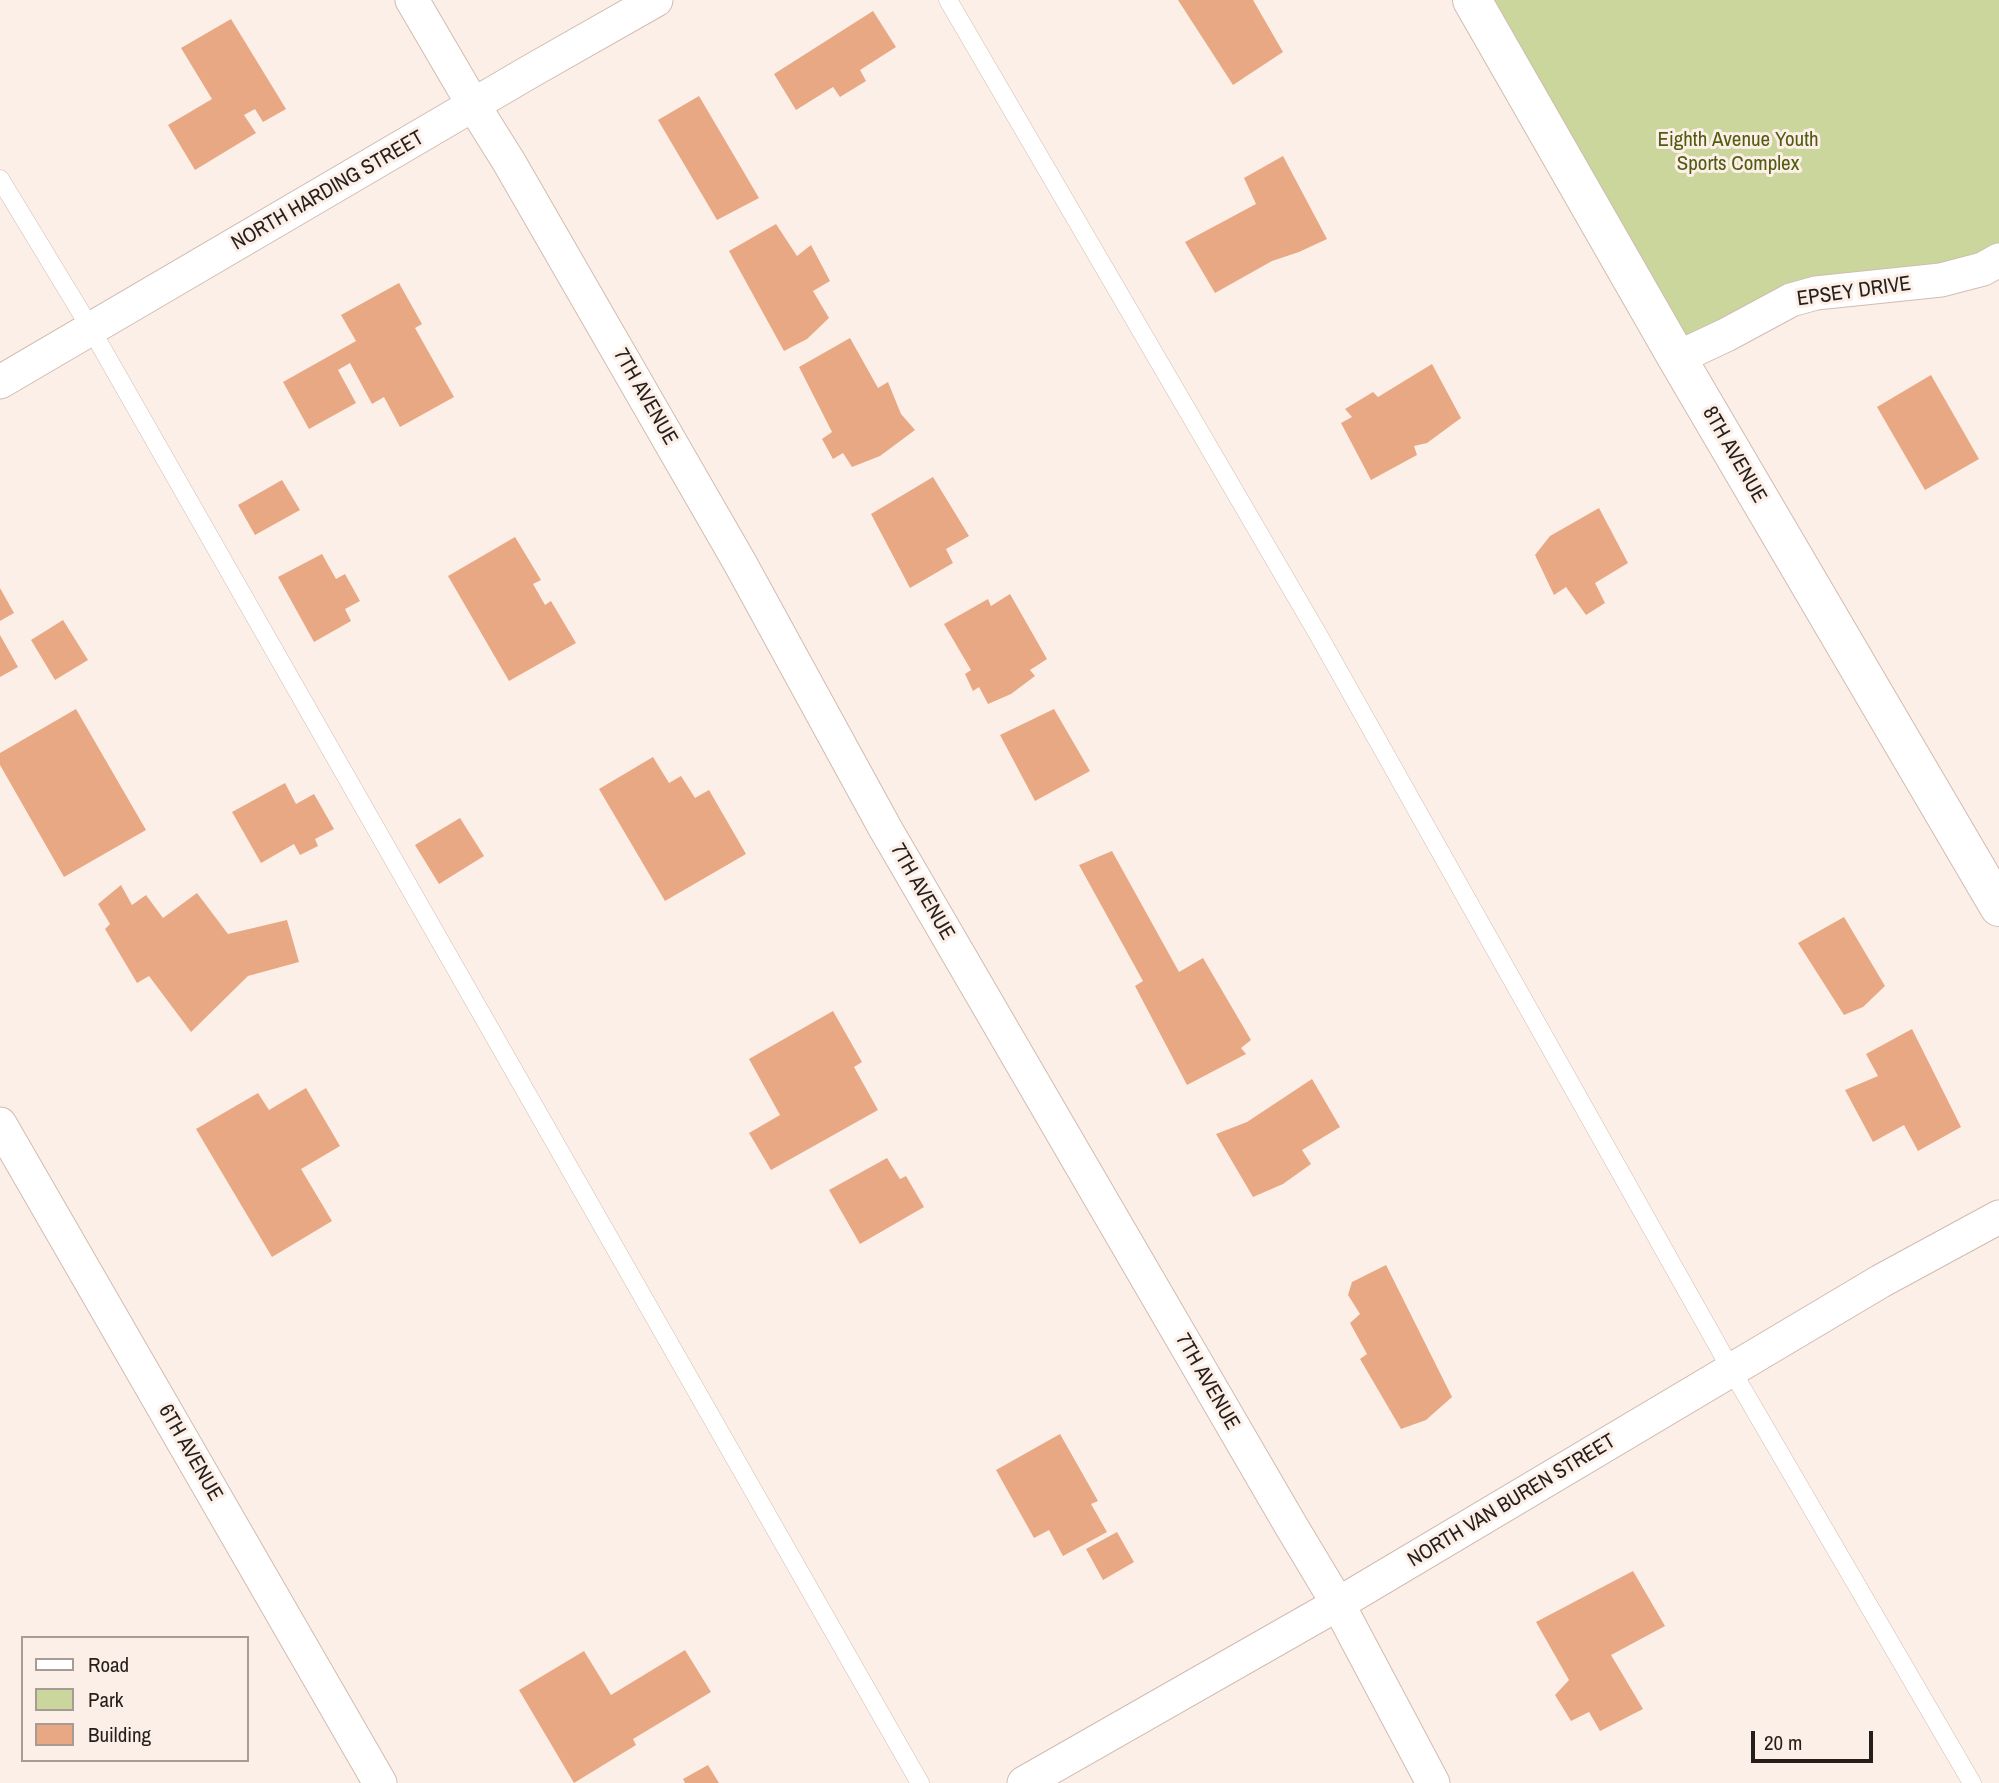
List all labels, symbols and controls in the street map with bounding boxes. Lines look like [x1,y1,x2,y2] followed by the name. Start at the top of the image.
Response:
[227,126,429,256] street label: NORTH HARDING STREET
[1657,127,1819,177] park label: Eighth Avenue Youth Sports Complex
[1795,272,1913,312] street label: EPSEY DRIVE
[607,344,683,450] street label: 7TH AVENUE
[1696,402,1772,508] street label: 8TH AVENUE
[884,839,960,945] street label: 7TH AVENUE
[1169,1329,1245,1435] street label: 7TH AVENUE
[152,1400,228,1506] street label: 6TH AVENUE
[1404,1429,1620,1573] street label: NORTH VAN BUREN STREET
[21,1636,248,1762] legend
[88,1650,129,1679] text: Road
[88,1685,123,1714] text: Park
[1754,1716,1876,1760] scale bar
[88,1720,151,1749] text: Building
[1764,1728,1802,1757] text: 20 m

